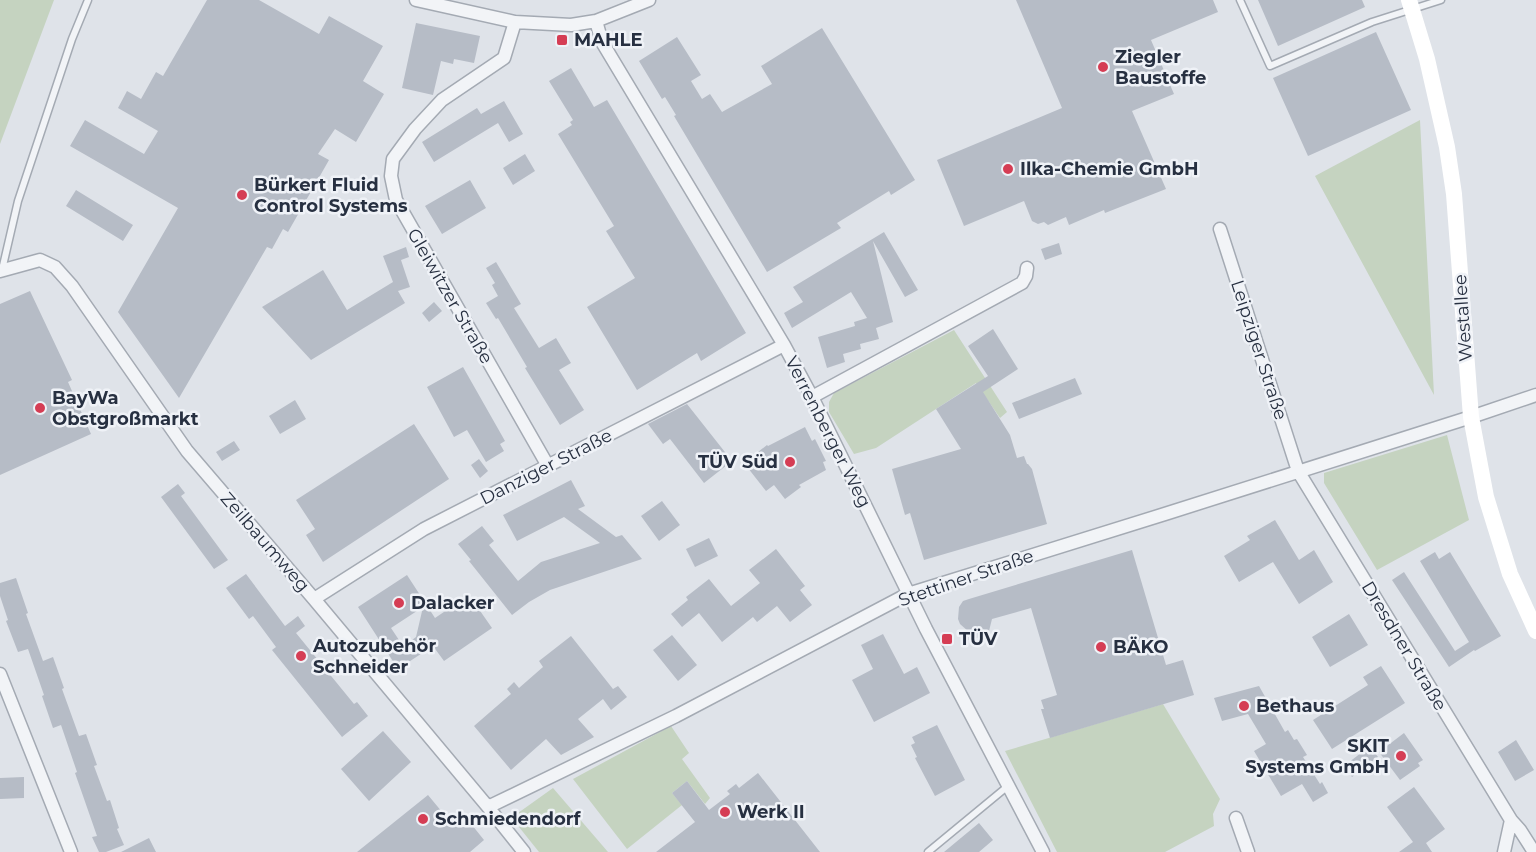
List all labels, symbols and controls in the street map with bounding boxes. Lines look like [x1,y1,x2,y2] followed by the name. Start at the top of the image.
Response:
[574,29,642,51] place label: MAHLE
[555,33,569,47] marker: MAHLE
[1115,46,1206,89] place label: Ziegler Baustoffe
[1096,60,1110,74] marker: Ziegler Baustoffe
[1020,158,1198,180] place label: Ilka-Chemie GmbH
[1001,162,1015,176] marker: Ilka-Chemie GmbH
[254,174,408,217] place label: Bürkert Fluid Control Systems
[235,188,249,202] marker: Bürkert Fluid Control Systems
[402,224,498,368] street label: Gleiwitzer Straße
[1449,273,1477,362] street label: Westallee
[1226,277,1292,423] street label: Leipziger Straße
[780,353,876,511] street label: Verrenberger Weg
[52,387,199,430] place label: BayWa Obstgroßmarkt
[33,401,47,415] marker: BayWa Obstgroßmarkt
[476,424,616,510] street label: Danziger Straße
[698,451,778,473] place label: TÜV Süd
[783,455,797,469] marker: TÜV Süd
[216,488,314,596] street label: Zeilbaumweg
[896,545,1037,611] street label: Stettiner Straße
[1357,577,1451,715] street label: Dresdner Straße
[411,592,495,614] place label: Dalacker
[392,596,406,610] marker: Dalacker
[959,628,998,650] place label: TÜV
[940,632,954,646] marker: TÜV
[312,635,436,678] place label: Autozubehör Schneider
[1113,636,1168,658] place label: BÄKO
[1094,640,1108,654] marker: BÄKO
[294,649,308,663] marker: Autozubehör Schneider
[1256,695,1335,717] place label: Bethaus
[1237,699,1251,713] marker: Bethaus
[1245,735,1390,778] place label: SKIT Systems GmbH
[1394,749,1408,763] marker: SKIT Systems GmbH
[737,801,805,823] place label: Werk II
[718,805,732,819] marker: Werk II
[435,808,581,830] place label: Schmiedendorf
[416,812,430,826] marker: Schmiedendorf

